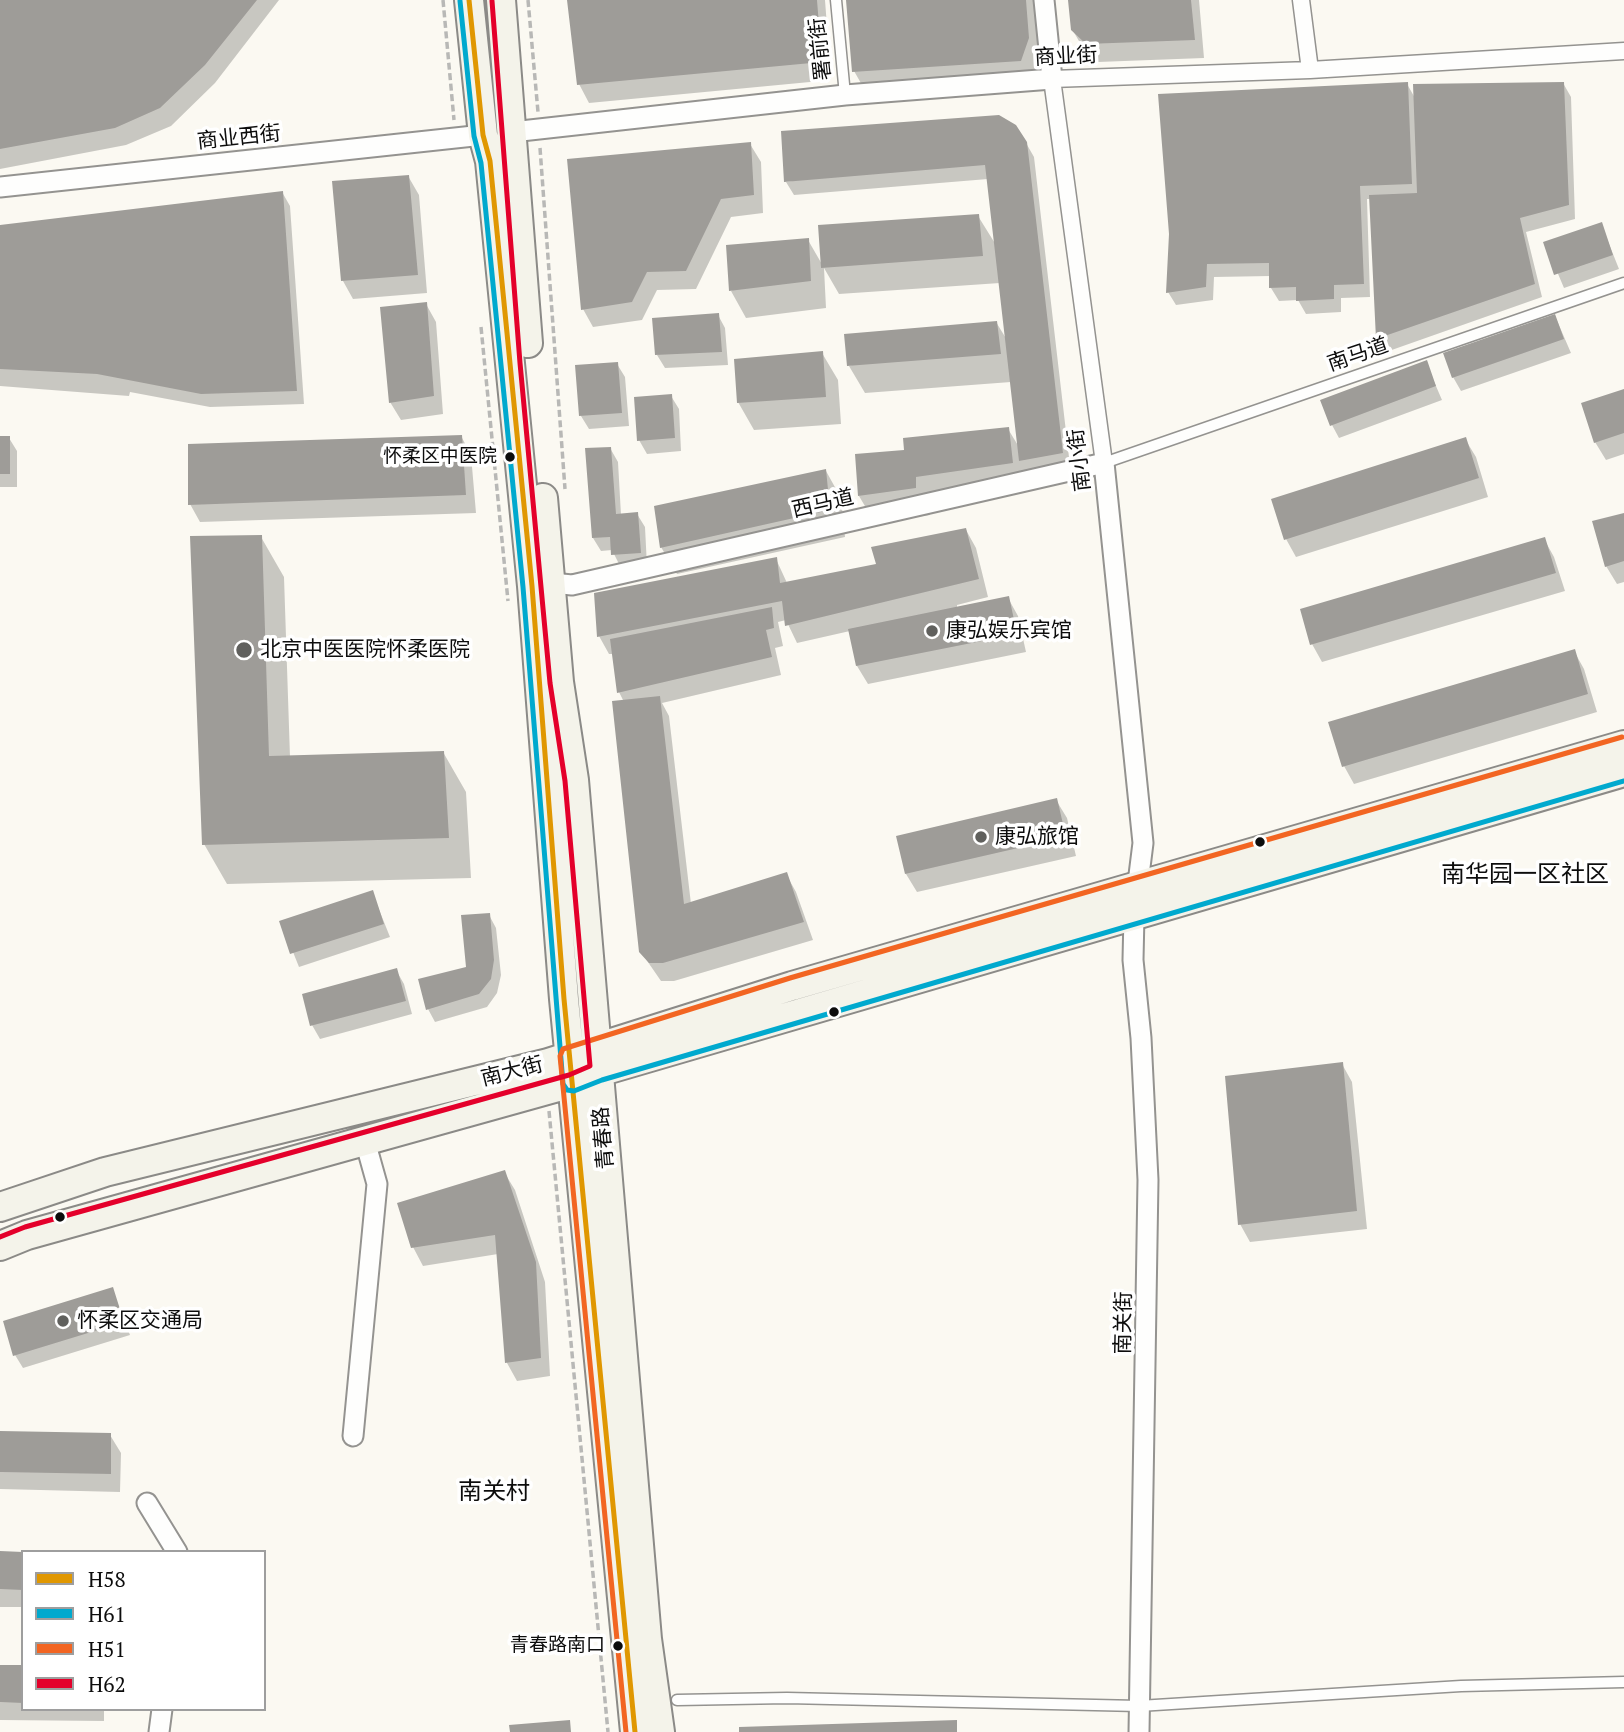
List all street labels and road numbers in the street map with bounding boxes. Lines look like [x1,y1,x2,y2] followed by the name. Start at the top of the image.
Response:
[805,16,837,82] street label: 署前街
[1034,43,1098,71] street label: 商业街
[196,121,282,155] street label: 商业西街
[1324,333,1392,377] street label: 南马道
[1064,427,1096,493] street label: 南小街
[789,485,857,523] street label: 西马道
[478,1052,546,1092] street label: 南大街
[589,1106,619,1170] street label: 青春路
[1111,1291,1137,1355] street label: 南关街

